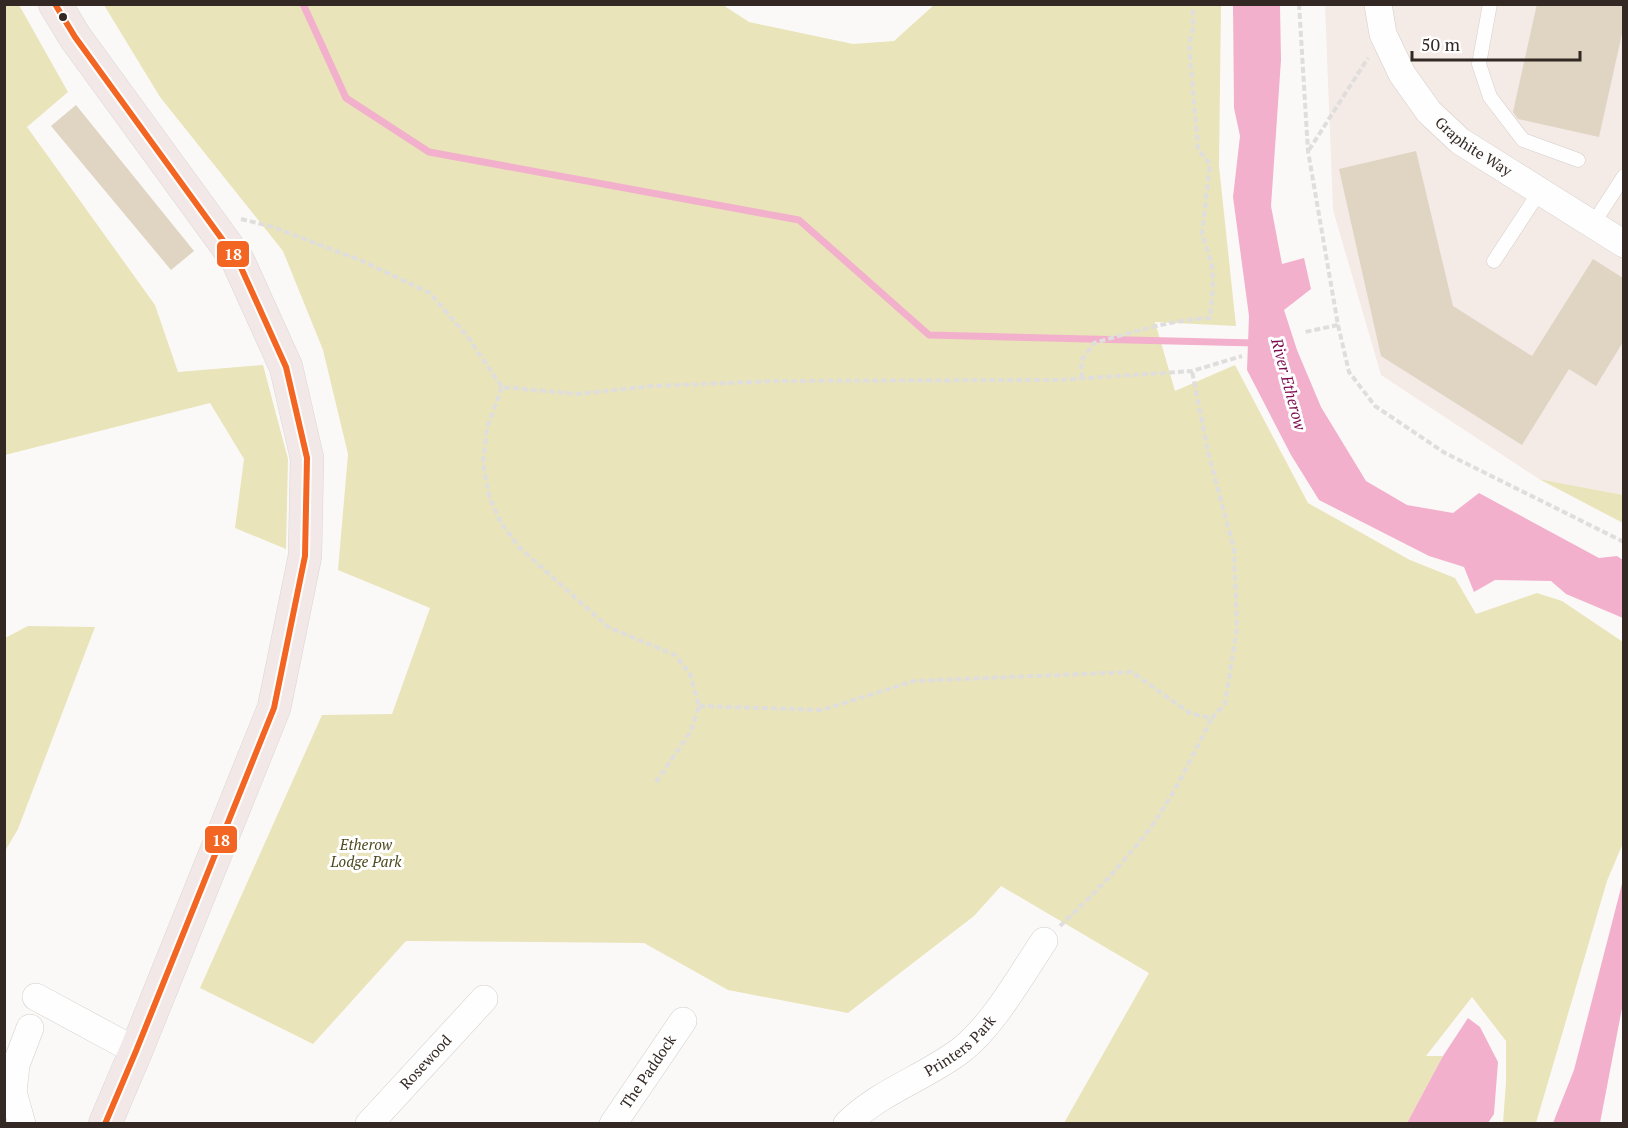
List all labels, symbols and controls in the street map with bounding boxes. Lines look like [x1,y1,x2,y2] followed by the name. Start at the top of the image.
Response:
[57,11,69,23] unlabelled marker
[1412,24,1580,62] scale bar
[1421,32,1461,56] text: 50 m
[1431,112,1517,180] street label: Graphite Way
[216,240,250,268] line badge: 18
[224,243,242,265] text: 18
[1266,335,1312,433] water label: River Etherow
[204,825,238,854] line badge: 18
[212,829,230,851] text: 18
[329,834,402,871] park label: Etherow Lodge Park
[920,1011,1000,1080] street label: Printers Park
[395,1030,455,1093] street label: Rosewood
[615,1030,680,1112] street label: The Paddock

